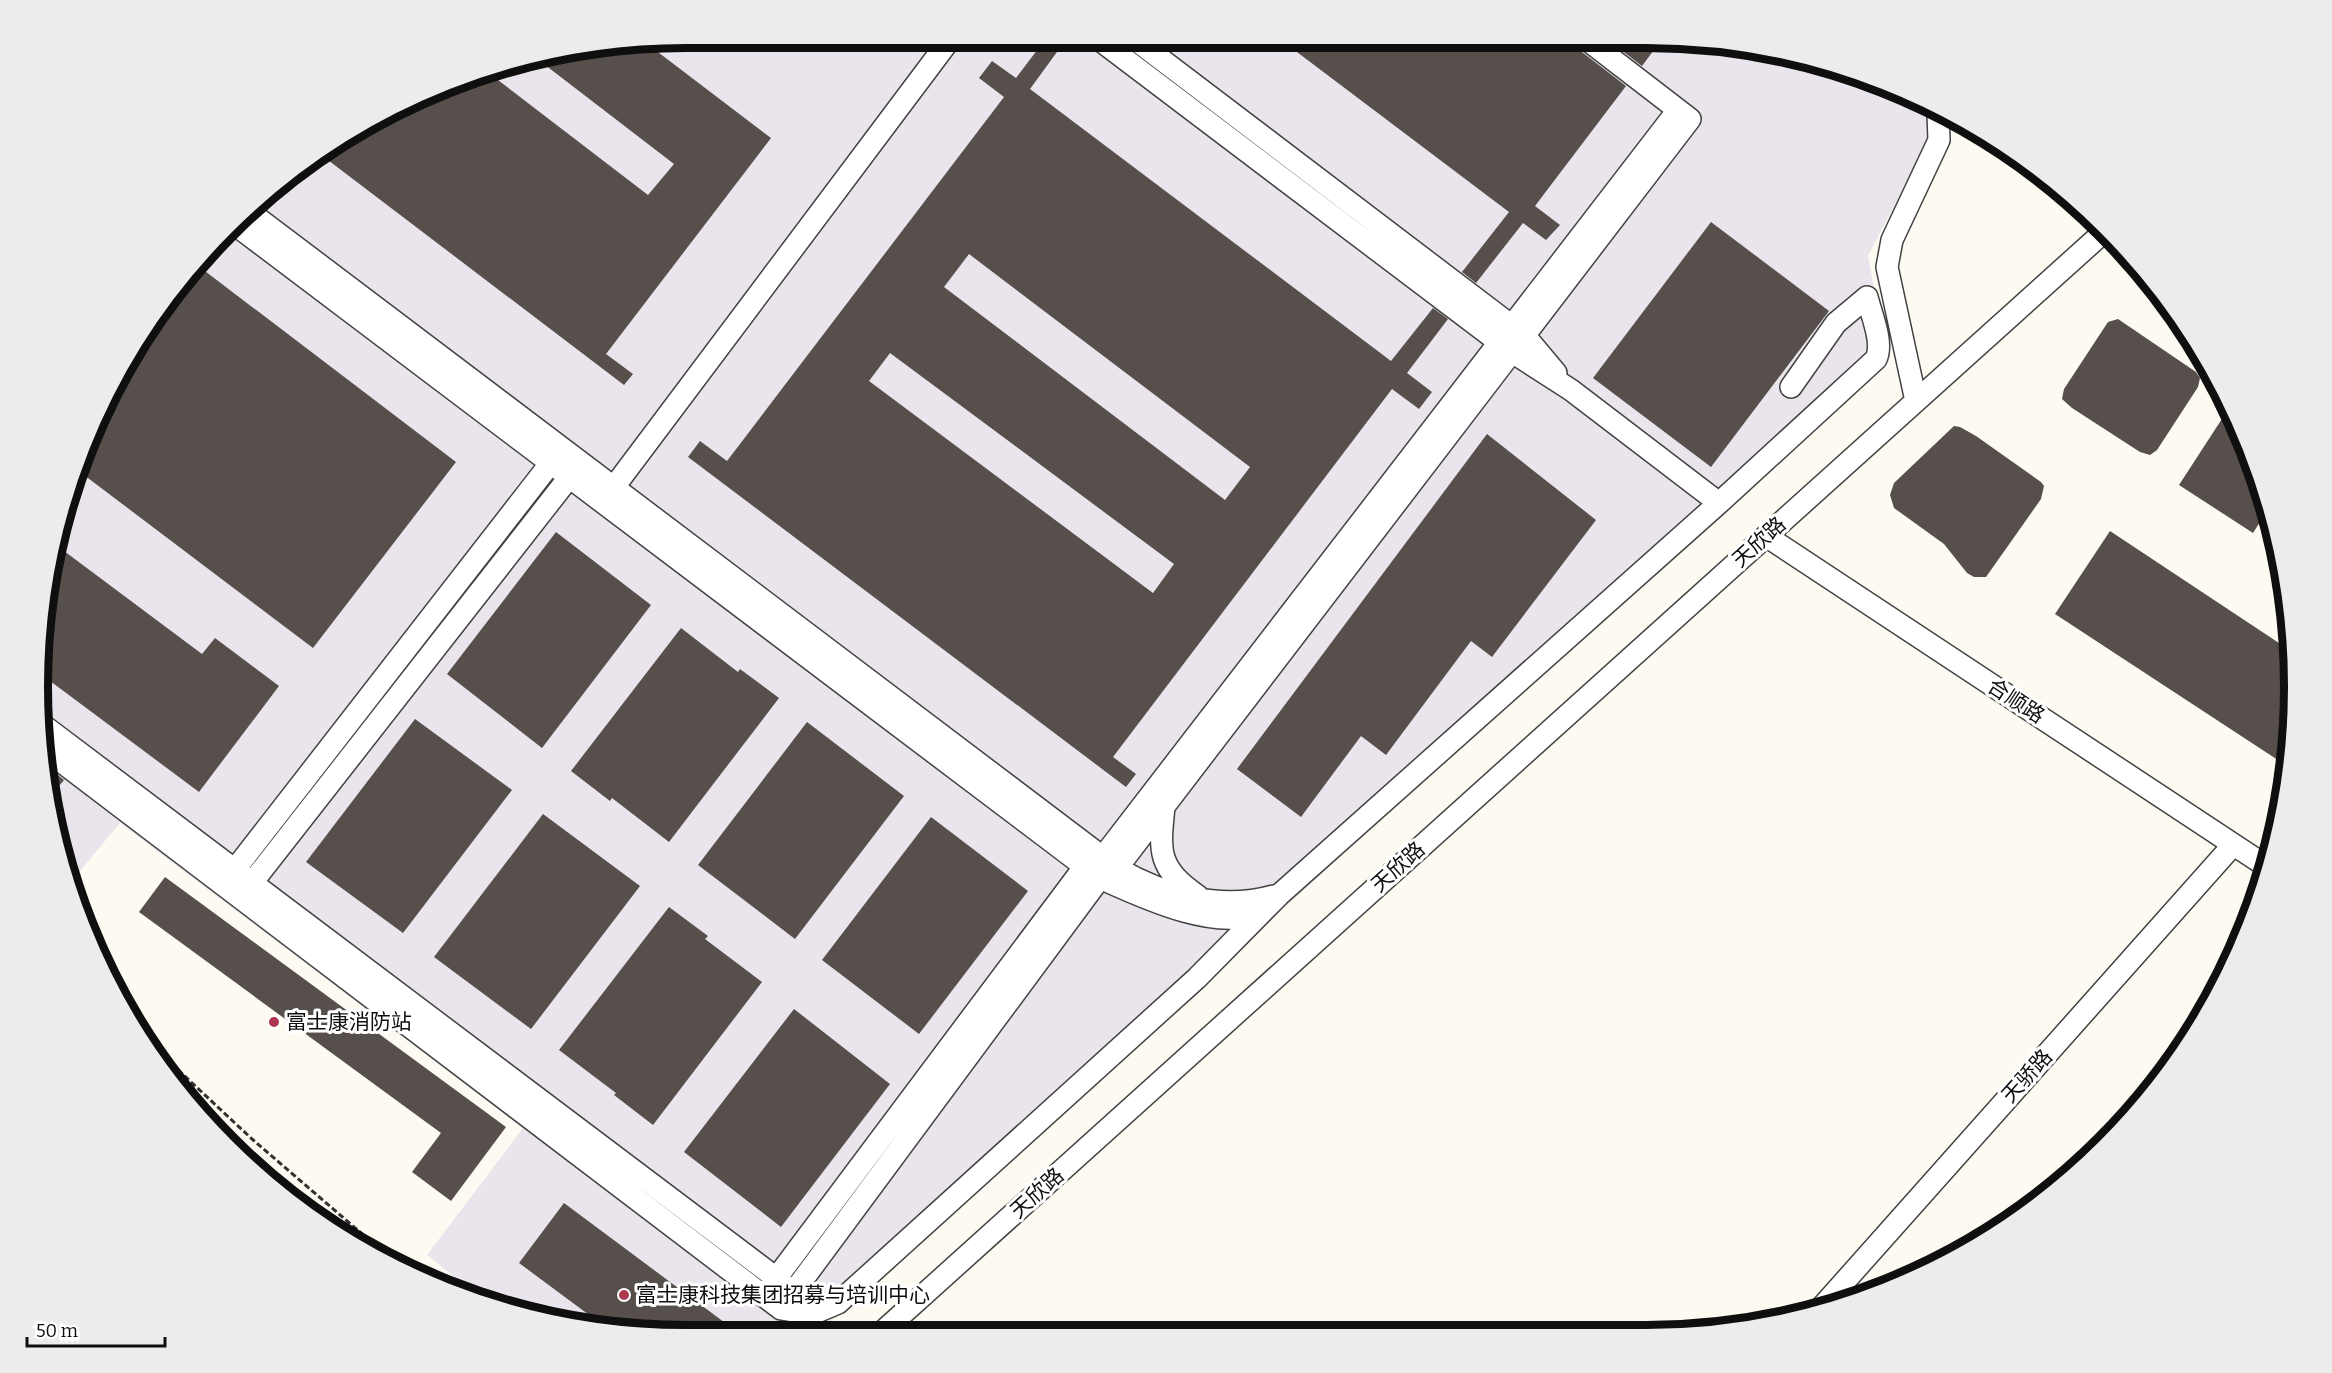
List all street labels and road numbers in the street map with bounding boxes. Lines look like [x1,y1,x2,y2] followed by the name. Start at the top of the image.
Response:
[1727,511,1791,573] street label: 天欣路
[1983,673,2049,729] street label: 合顺路
[1366,836,1430,898] street label: 天欣路
[1996,1044,2058,1108] street label: 天骄路
[1005,1162,1069,1224] street label: 天欣路

